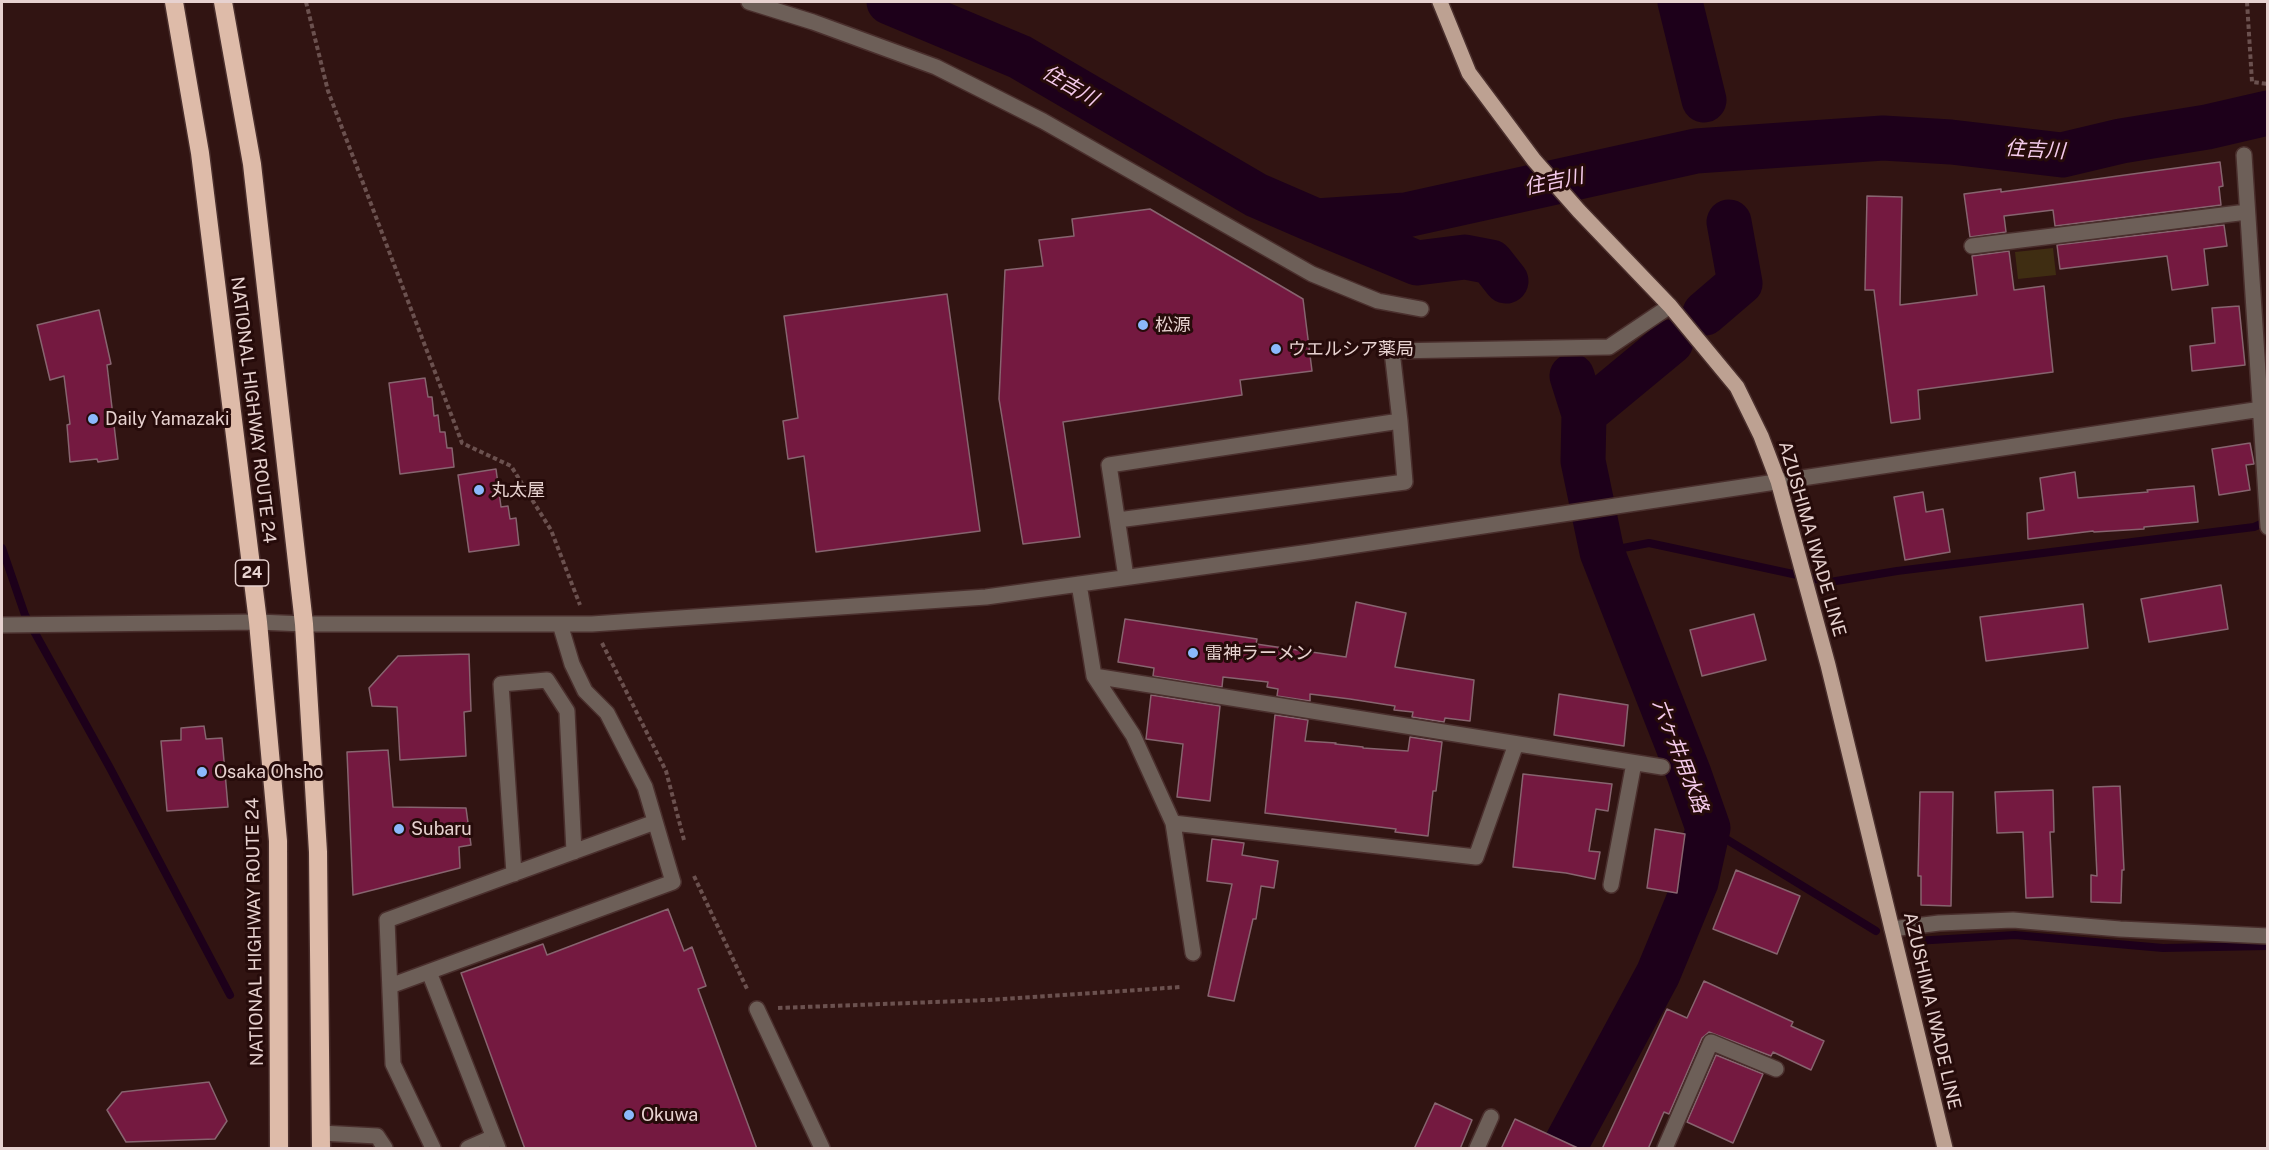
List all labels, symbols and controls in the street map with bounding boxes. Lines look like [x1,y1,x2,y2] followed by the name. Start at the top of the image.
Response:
[1038,61,1102,111] water label: 住吉川
[2004,136,2066,164] water label: 住吉川
[1522,164,1586,200] water label: 住吉川
[226,275,280,545] street label: NATIONAL HIGHWAY ROUTE 24
[1155,314,1191,336] place label: 松源
[1136,318,1150,332] marker: 松源
[1288,338,1414,360] place label: ウエルシア薬局
[1269,342,1283,356] marker: ウエルシア薬局
[105,408,230,430] place label: Daily Yamazaki
[86,412,100,426] marker: Daily Yamazaki
[1774,439,1850,639] street label: AZUSHIMA IWADE LINE
[491,479,545,501] place label: 丸太屋
[472,483,486,497] marker: 丸太屋
[236,560,268,586] road number: 24
[1205,642,1313,664] place label: 雷神ラーメン
[1186,646,1200,660] marker: 雷神ラーメン
[1647,696,1713,816] water label: 六ヶ井用水路
[214,761,323,783] place label: Osaka Ohsho
[195,765,209,779] marker: Osaka Ohsho
[242,798,268,1066] street label: NATIONAL HIGHWAY ROUTE 24
[411,818,472,840] place label: Subaru
[392,822,406,836] marker: Subaru
[1899,910,1965,1112] street label: AZUSHIMA IWADE LINE
[641,1104,698,1126] place label: Okuwa
[622,1108,636,1122] marker: Okuwa

